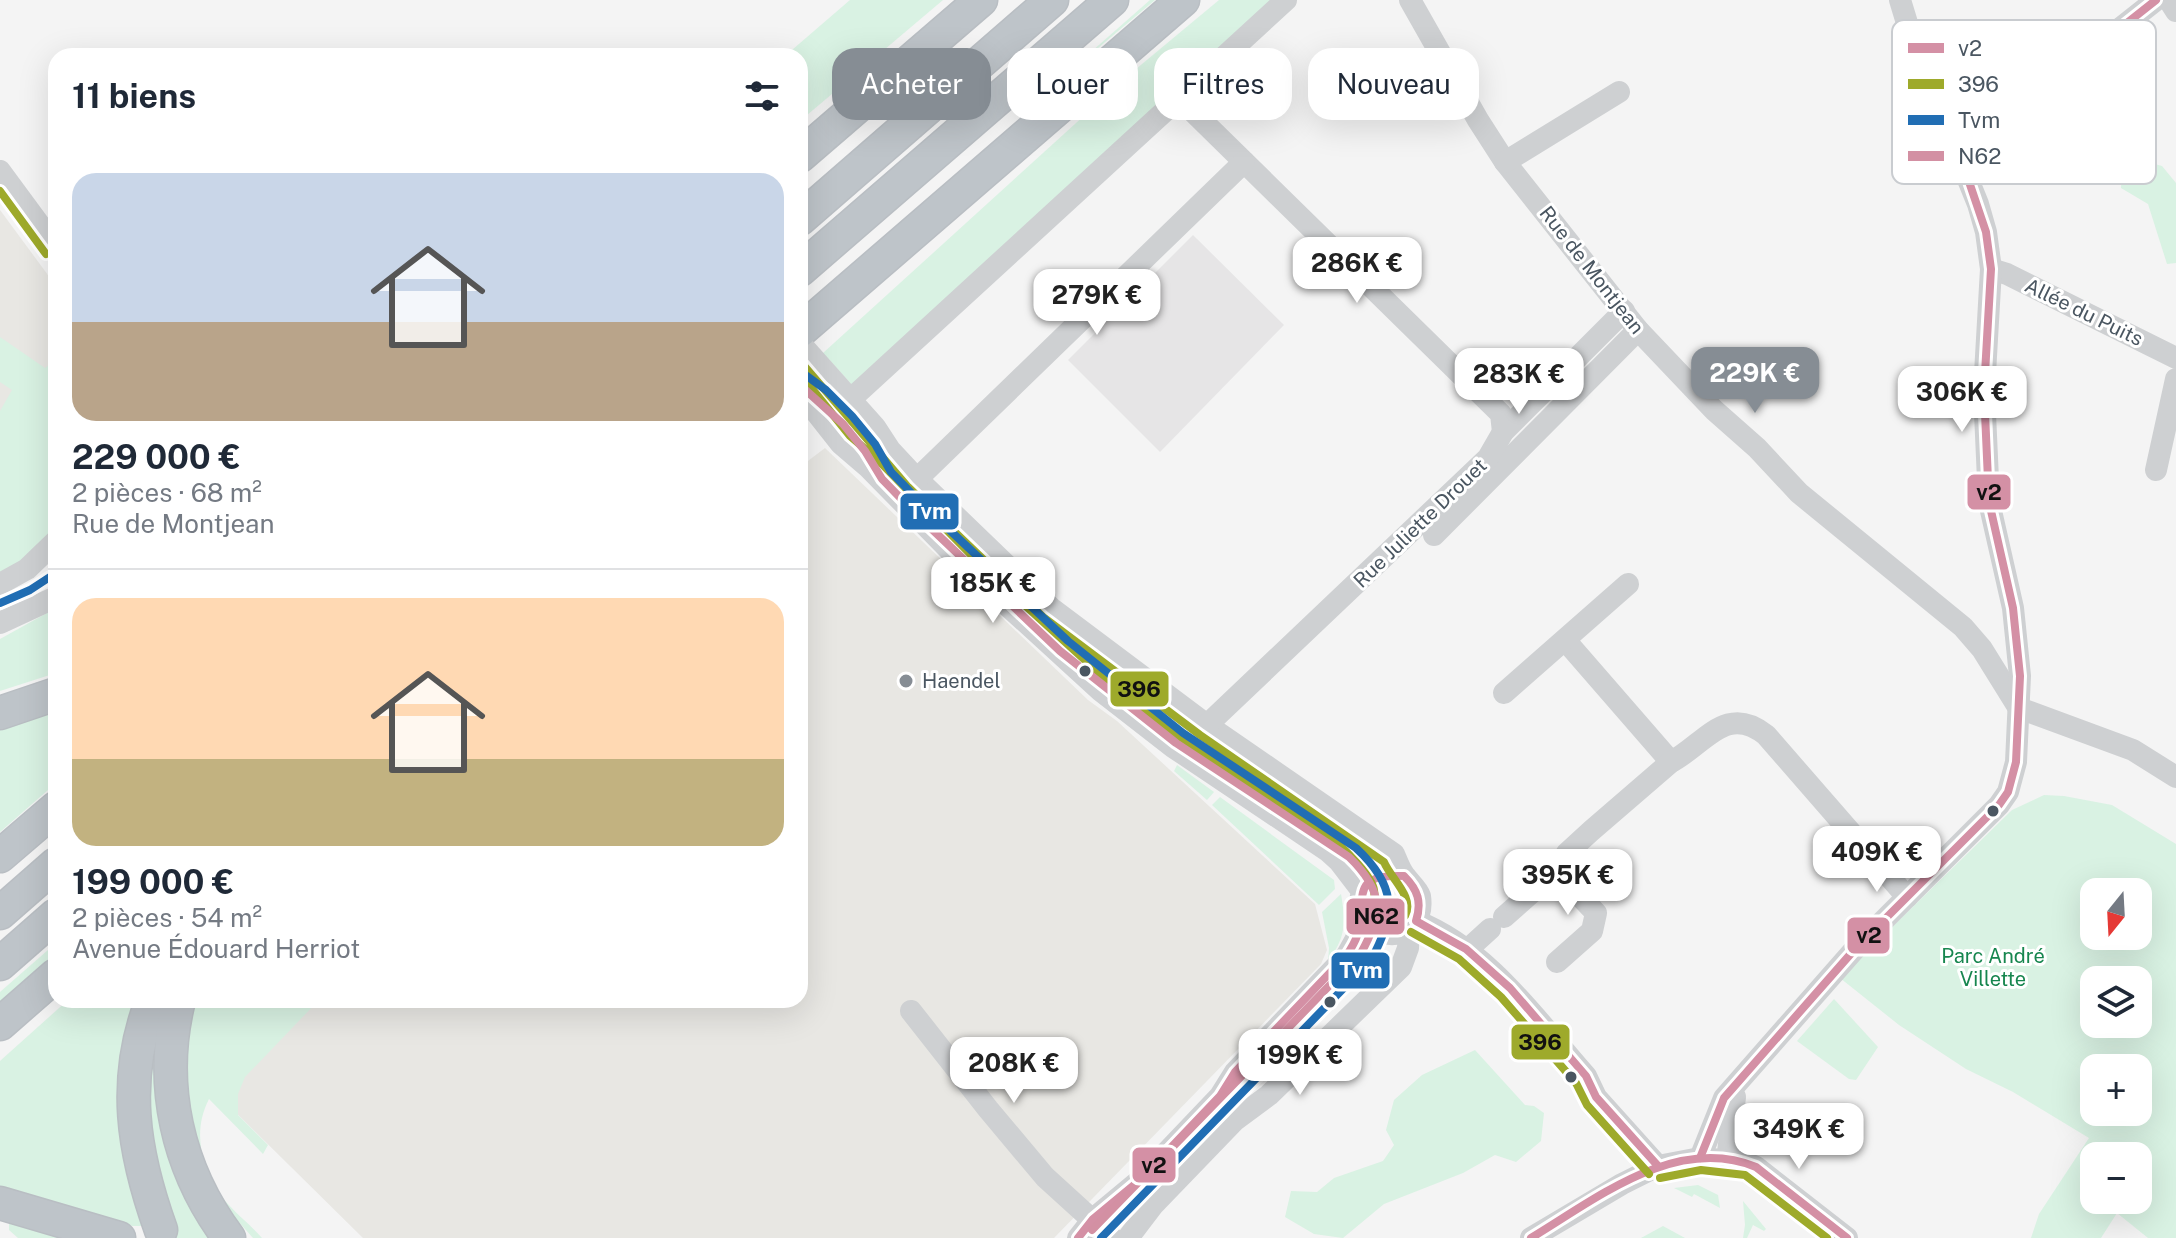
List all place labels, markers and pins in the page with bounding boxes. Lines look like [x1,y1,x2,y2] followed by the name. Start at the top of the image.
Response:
[1292,237,1422,305] pin: 286K €
[1032,269,1162,337] pin: 279K €
[1690,347,1820,415] pin: 229K €
[1454,348,1584,416] pin: 283K €
[1897,366,2027,434] pin: 306K €
[928,557,1058,625] pin: 185K €
[1077,663,1093,679] unlabelled marker
[922,669,1001,693] place label: Haendel
[897,672,915,690] marker: Haendel
[1985,803,2001,819] unlabelled marker
[1812,826,1942,894] pin: 409K €
[1503,849,1633,917] pin: 395K €
[1322,994,1338,1010] unlabelled marker
[1235,1029,1365,1097] pin: 199K €
[949,1037,1079,1105] pin: 208K €
[1563,1069,1579,1085] unlabelled marker
[1734,1103,1864,1171] pin: 349K €

